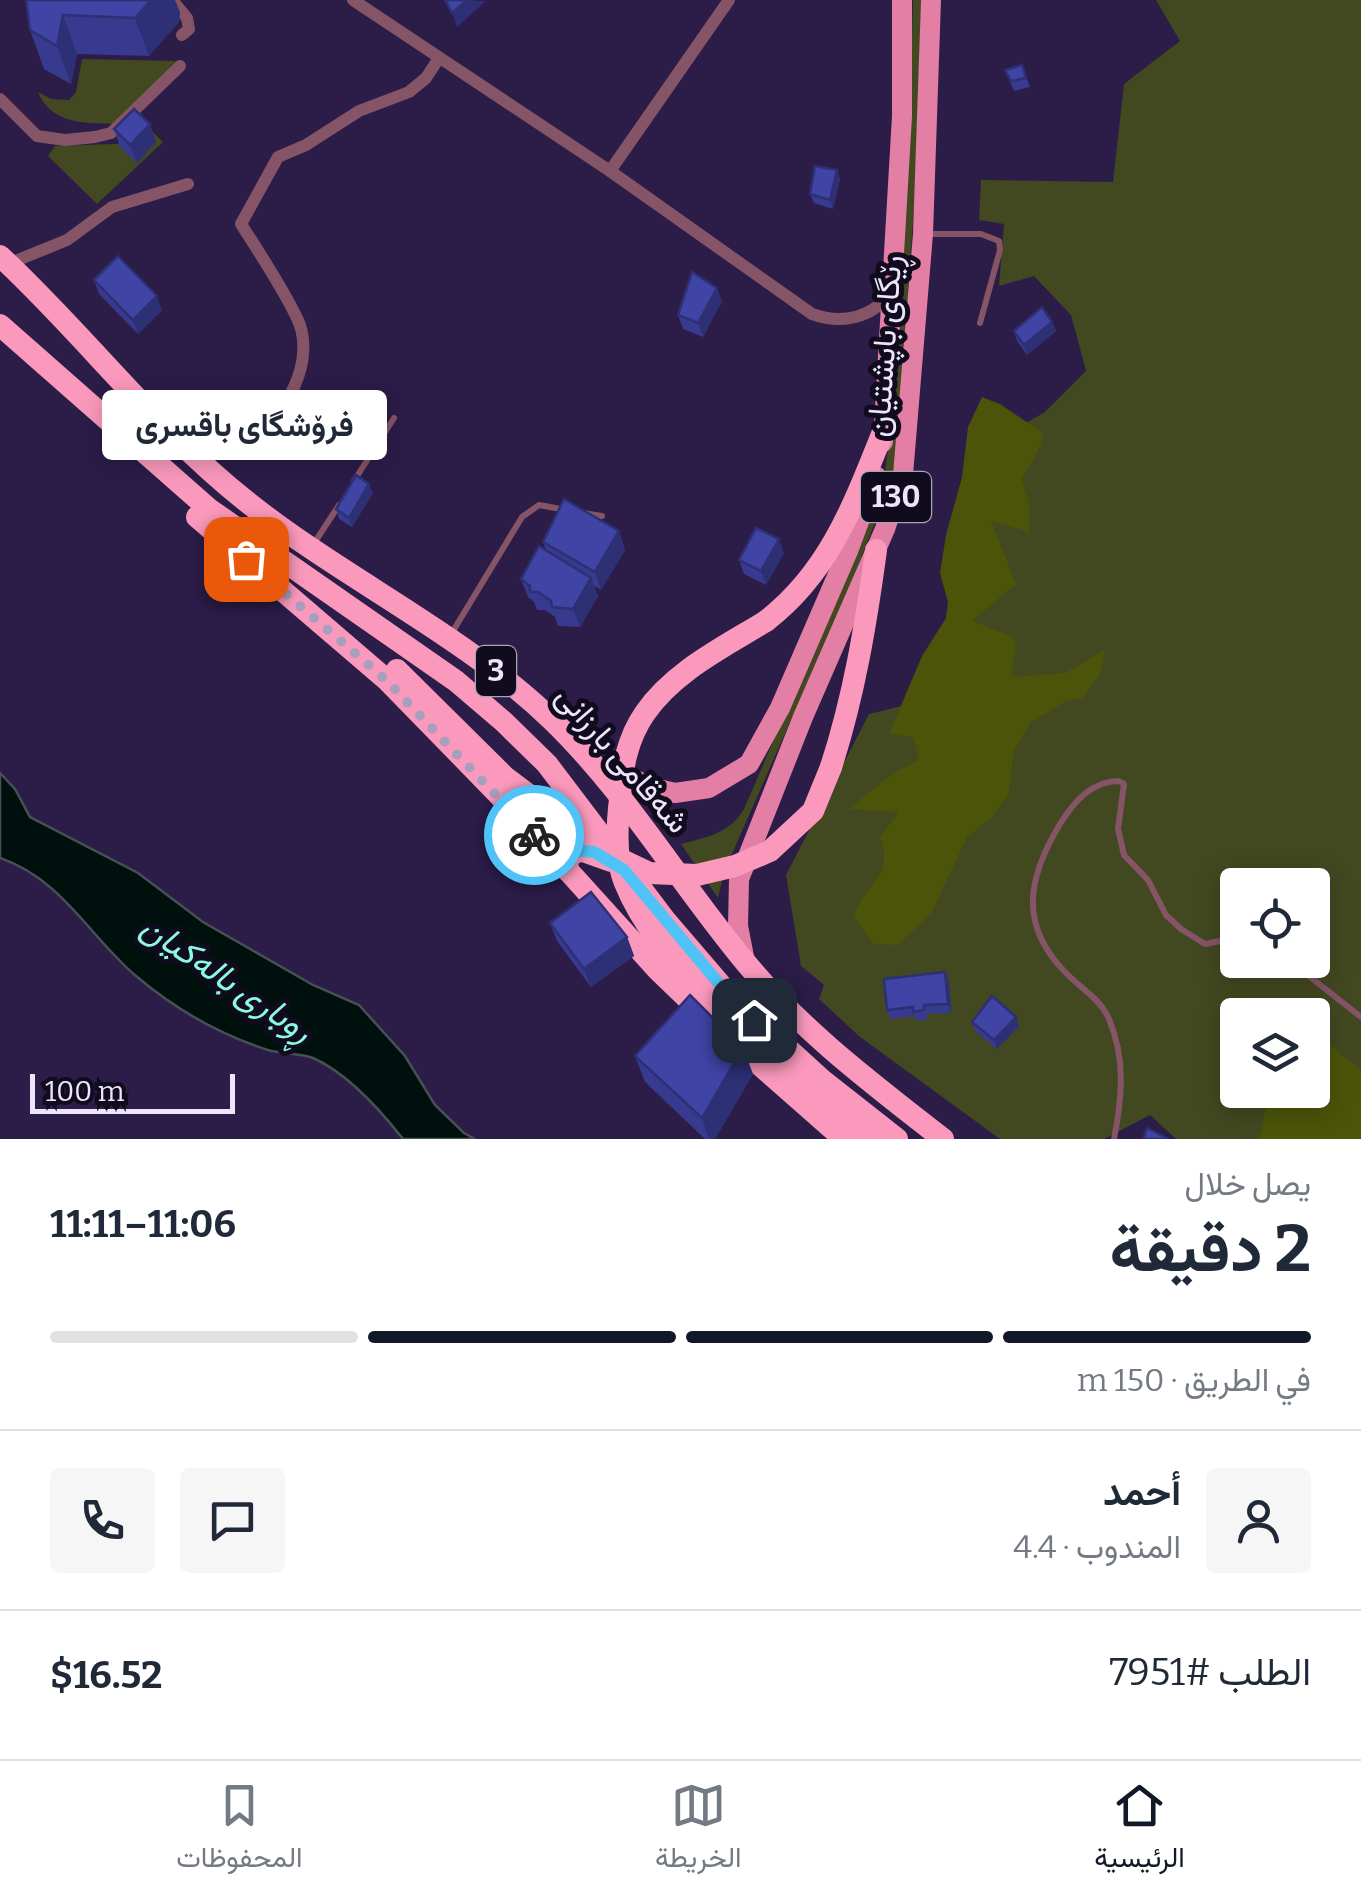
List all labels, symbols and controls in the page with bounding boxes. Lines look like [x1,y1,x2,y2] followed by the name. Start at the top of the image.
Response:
[859,254,916,439] street label: ڕێگای باپشتیان
[104,389,388,459] callout: فرۆشگای باقسری
[135,406,354,444] text: فرۆشگای باقسری
[861,472,931,522] road number: 130
[204,517,289,602] pin
[219,532,274,587] icon: bag
[476,646,516,696] road number: 3
[548,677,698,842] street label: شەقامی بارزانی
[484,785,584,885] courier
[507,808,562,863] icon: bike
[1220,868,1330,1108] map controls
[1220,868,1330,978] button: locate
[128,905,321,1058] water label: ڕوباری بالەکیان
[712,978,797,1063] pin
[727,993,782,1048] icon: home
[1220,998,1330,1108] button: layers
[30,1069,235,1114] scale bar
[45,1075,125,1108] text: 100 m
[1184,1165,1311,1203] text: يصل خلال
[50,1201,236,1247] text: 11:06–11:11
[1109,1210,1311,1288] text: 2 دقيقة
[1077,1361,1311,1399] text: في الطريق · 150 m
[50,1468,155,1573] button: phone
[180,1468,285,1573] button: chat
[1206,1468,1311,1573] button: person
[1103,1469,1181,1515] text: أحمد
[1013,1528,1181,1566] text: المندوب · 4.4
[1109,1649,1311,1695] text: الطلب #7951
[50,1652,162,1698] text: $16.52
[176,1778,302,1882] tab: المحفوظات
[655,1778,742,1882] tab: الخريطة
[1094,1778,1185,1882] tab: الرئيسية

